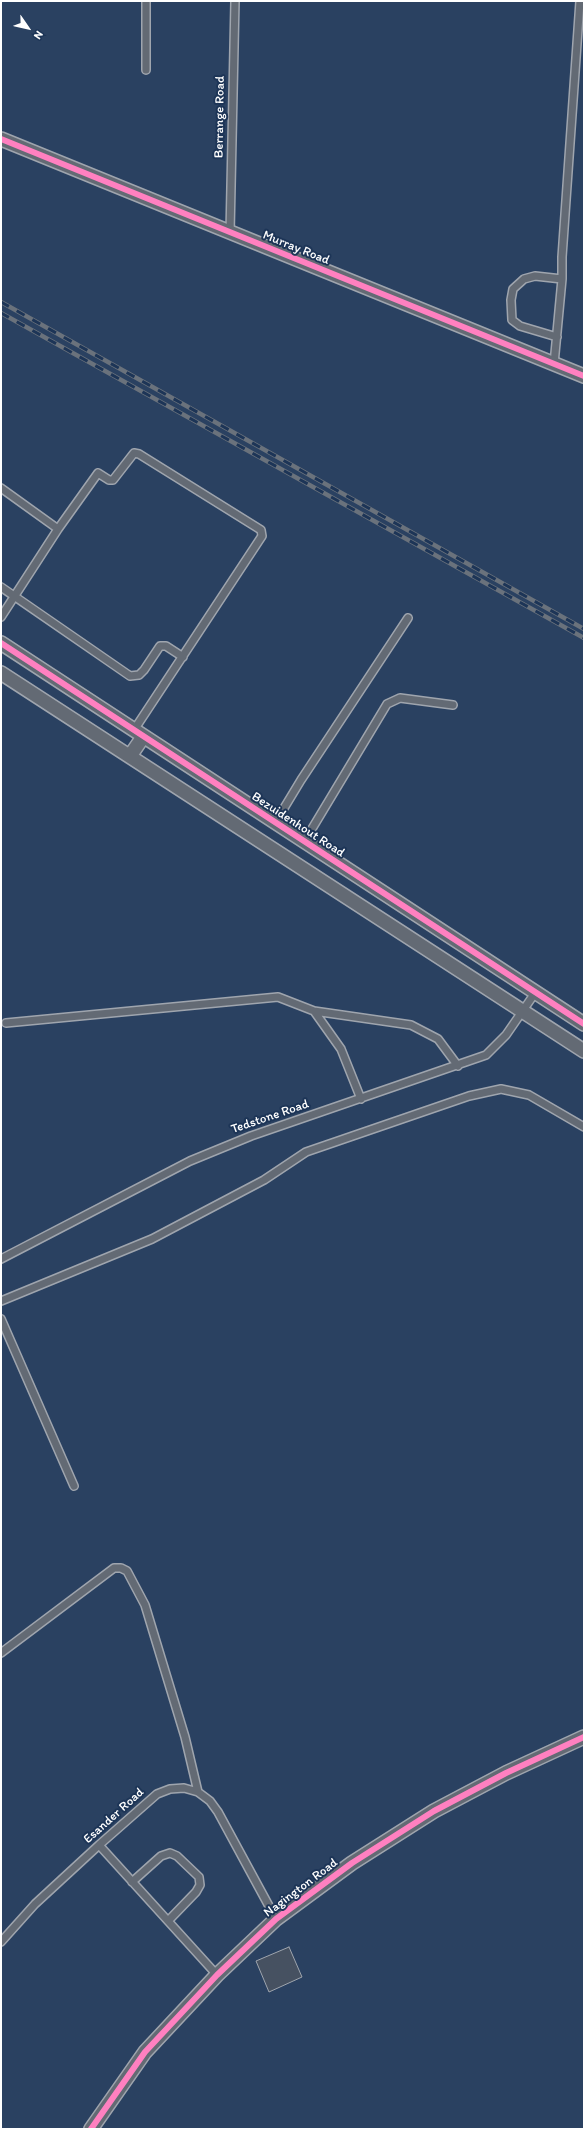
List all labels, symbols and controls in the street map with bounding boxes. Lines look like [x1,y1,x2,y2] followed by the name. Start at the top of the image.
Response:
[8,8,48,48] north arrow
[31,28,46,42] text: N
[211,76,229,158] street label: Berrange Road
[260,227,332,269] street label: Murray Road
[248,789,348,861] street label: Bezuidenhout Road
[229,1096,311,1138] street label: Tedstone Road
[81,1785,147,1847] street label: Esander Road
[261,1855,341,1921] street label: Nagington Road

